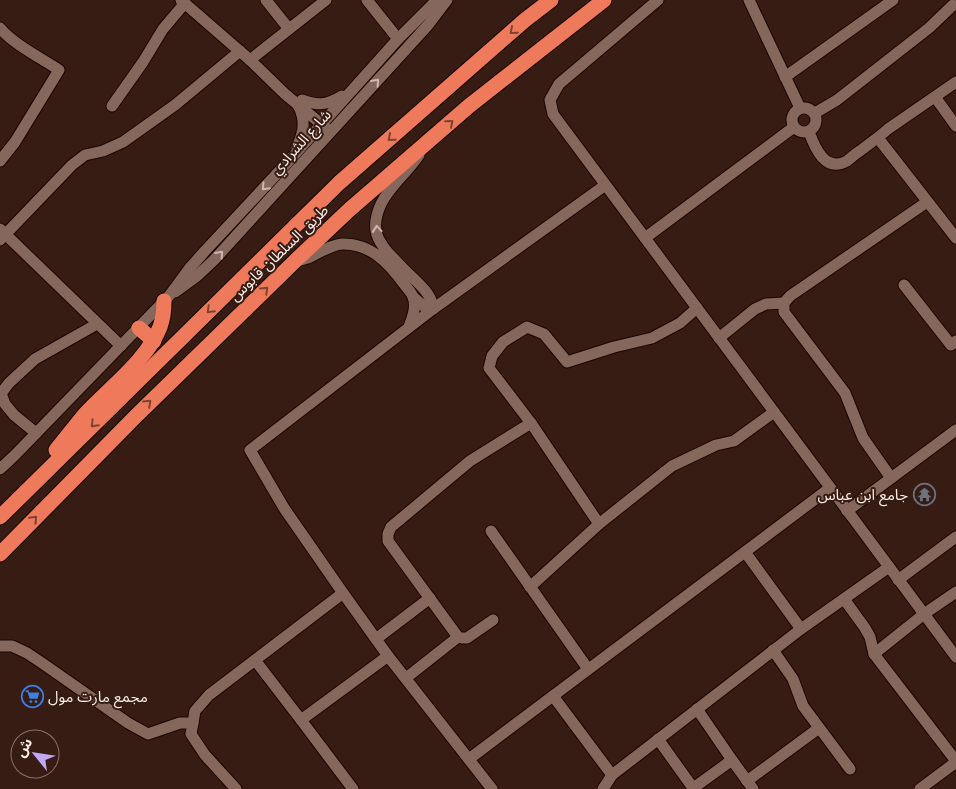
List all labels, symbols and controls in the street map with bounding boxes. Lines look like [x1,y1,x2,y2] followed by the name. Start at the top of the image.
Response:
[510,25,519,34] one-way arrow
[370,78,379,87] one-way arrow
[266,105,337,180] street label: شارع الشرادي
[445,120,454,129] one-way arrow
[388,132,397,141] one-way arrow
[262,181,271,190] one-way arrow
[225,201,333,305] street label: طريق السلطان قابوس
[372,224,383,232] one-way arrow
[214,250,223,259] one-way arrow
[259,287,268,296] one-way arrow
[207,304,216,313] one-way arrow
[143,400,152,409] one-way arrow
[91,418,100,427] one-way arrow
[912,483,936,507] temple icon: جامع ابن عباس
[817,485,908,507] place label: جامع ابن عباس
[28,515,37,524] one-way arrow
[20,685,44,709] supermarket icon: مجمع مارت مول
[48,687,148,709] place label: مجمع مارت مول
[10,729,60,779] north arrow
[11,735,36,760] text: ش

